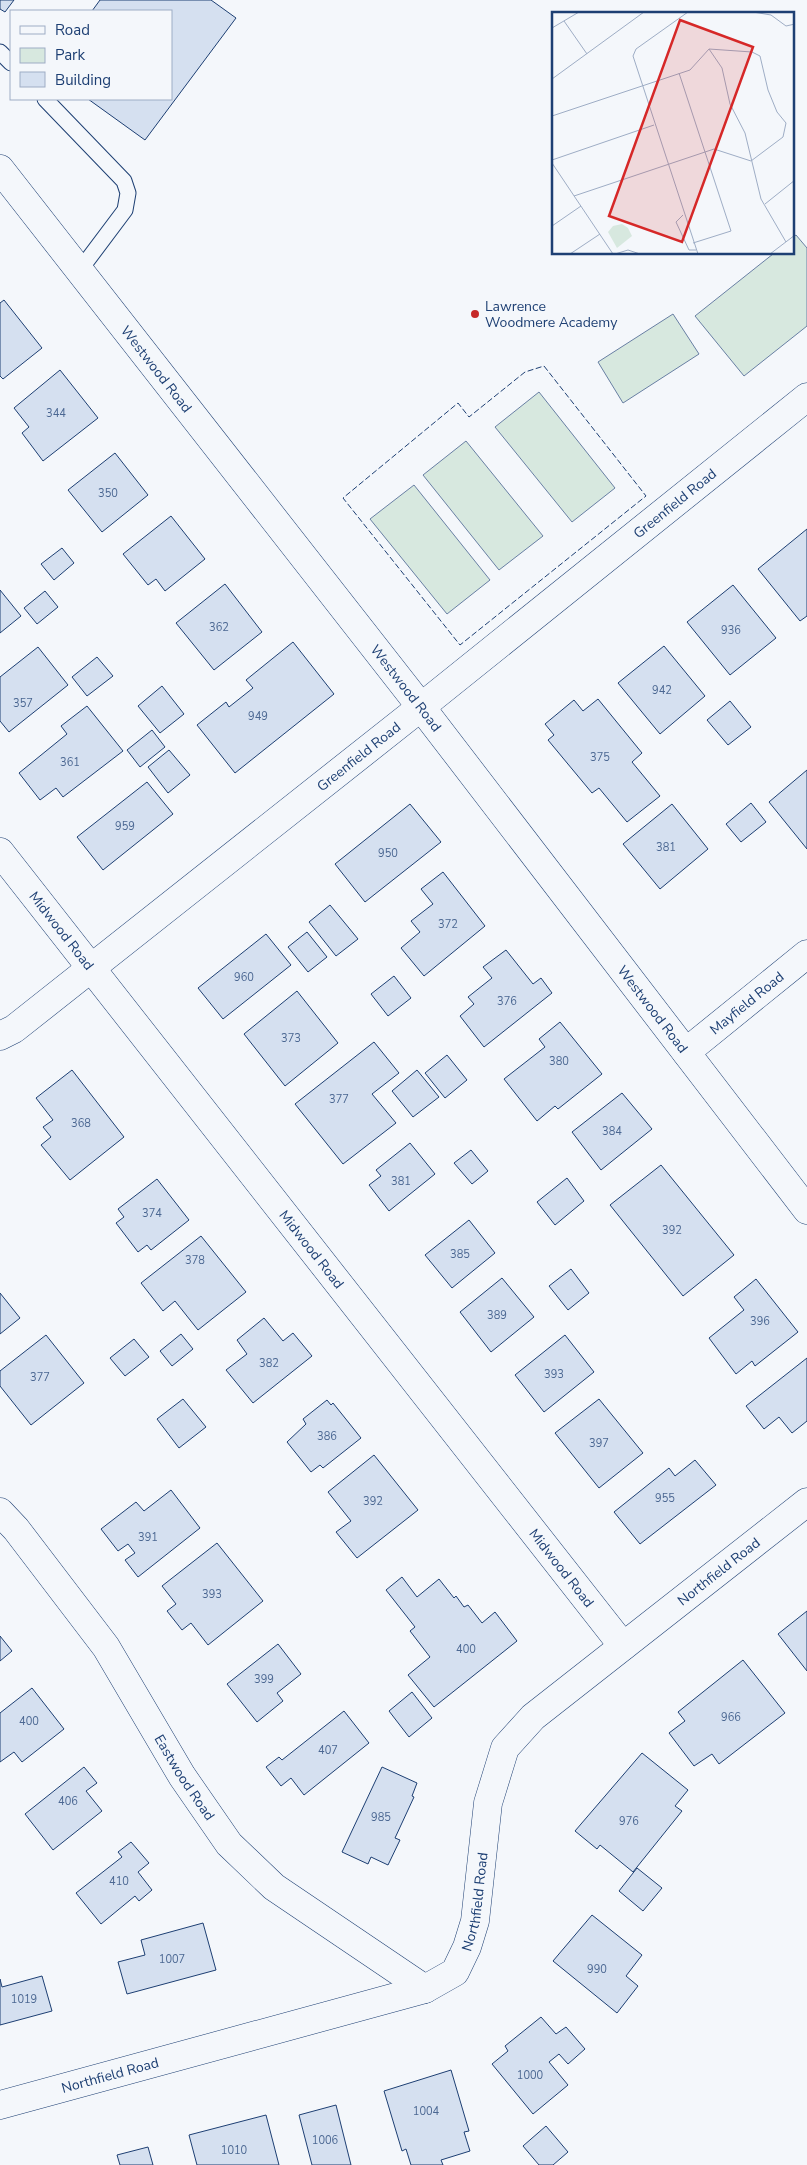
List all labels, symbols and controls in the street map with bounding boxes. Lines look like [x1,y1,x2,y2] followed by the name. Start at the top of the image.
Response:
[10,10,172,100] legend
[552,12,794,255] inset map
[55,20,90,40] text: Road
[55,45,85,65] text: Park
[55,70,111,90] text: Building
[485,297,618,332] place label: Lawrence Woodmere Academy
[469,308,481,320] marker: Lawrence Woodmere Academy
[116,322,196,417] street label: Westwood Road
[46,406,66,421] house number: 344
[629,464,721,543] street label: Greenfield Road
[98,486,118,501] house number: 350
[209,620,229,635] house number: 362
[721,623,741,638] house number: 936
[366,641,446,736] street label: Westwood Road
[652,683,672,698] house number: 942
[13,696,33,711] house number: 357
[248,709,268,724] house number: 949
[313,718,405,796] street label: Greenfield Road
[590,750,610,765] house number: 375
[60,755,80,770] house number: 361
[115,819,135,834] house number: 959
[656,840,676,855] house number: 381
[378,846,398,861] house number: 950
[25,888,98,974] street label: Midwood Road
[438,917,458,932] house number: 372
[613,962,692,1057] street label: Westwood Road
[706,967,788,1039] street label: Mayfield Road
[234,970,254,985] house number: 960
[497,994,517,1009] house number: 376
[281,1031,301,1046] house number: 373
[549,1054,569,1069] house number: 380
[329,1092,349,1107] house number: 377
[71,1116,91,1131] house number: 368
[602,1124,622,1139] house number: 384
[391,1174,411,1189] house number: 381
[142,1206,162,1221] house number: 374
[275,1206,348,1293] street label: Midwood Road
[662,1223,682,1238] house number: 392
[450,1247,470,1262] house number: 385
[185,1253,205,1268] house number: 378
[487,1308,507,1323] house number: 389
[750,1314,770,1329] house number: 396
[259,1356,279,1371] house number: 382
[544,1367,564,1382] house number: 393
[30,1370,50,1385] house number: 377
[317,1429,337,1444] house number: 386
[589,1436,609,1451] house number: 397
[655,1491,675,1506] house number: 955
[363,1494,383,1509] house number: 392
[525,1525,598,1611] street label: Midwood Road
[138,1530,158,1545] house number: 391
[674,1533,764,1610] street label: Northfield Road
[202,1587,222,1602] house number: 393
[456,1642,476,1657] house number: 400
[254,1672,274,1687] house number: 399
[721,1710,741,1725] house number: 966
[19,1714,39,1729] house number: 400
[150,1731,219,1824] street label: Eastwood Road
[318,1743,338,1758] house number: 407
[58,1794,78,1809] house number: 406
[371,1810,391,1825] house number: 985
[619,1814,639,1829] house number: 976
[457,1851,493,1954] street label: Northfield Road
[109,1874,129,1889] house number: 410
[159,1952,185,1967] house number: 1007
[587,1962,607,1977] house number: 990
[11,1992,37,2007] house number: 1019
[59,2053,161,2098] street label: Northfield Road
[517,2068,544,2083] house number: 1000
[413,2104,440,2119] house number: 1004
[312,2133,339,2148] house number: 1006
[221,2143,248,2158] house number: 1010

